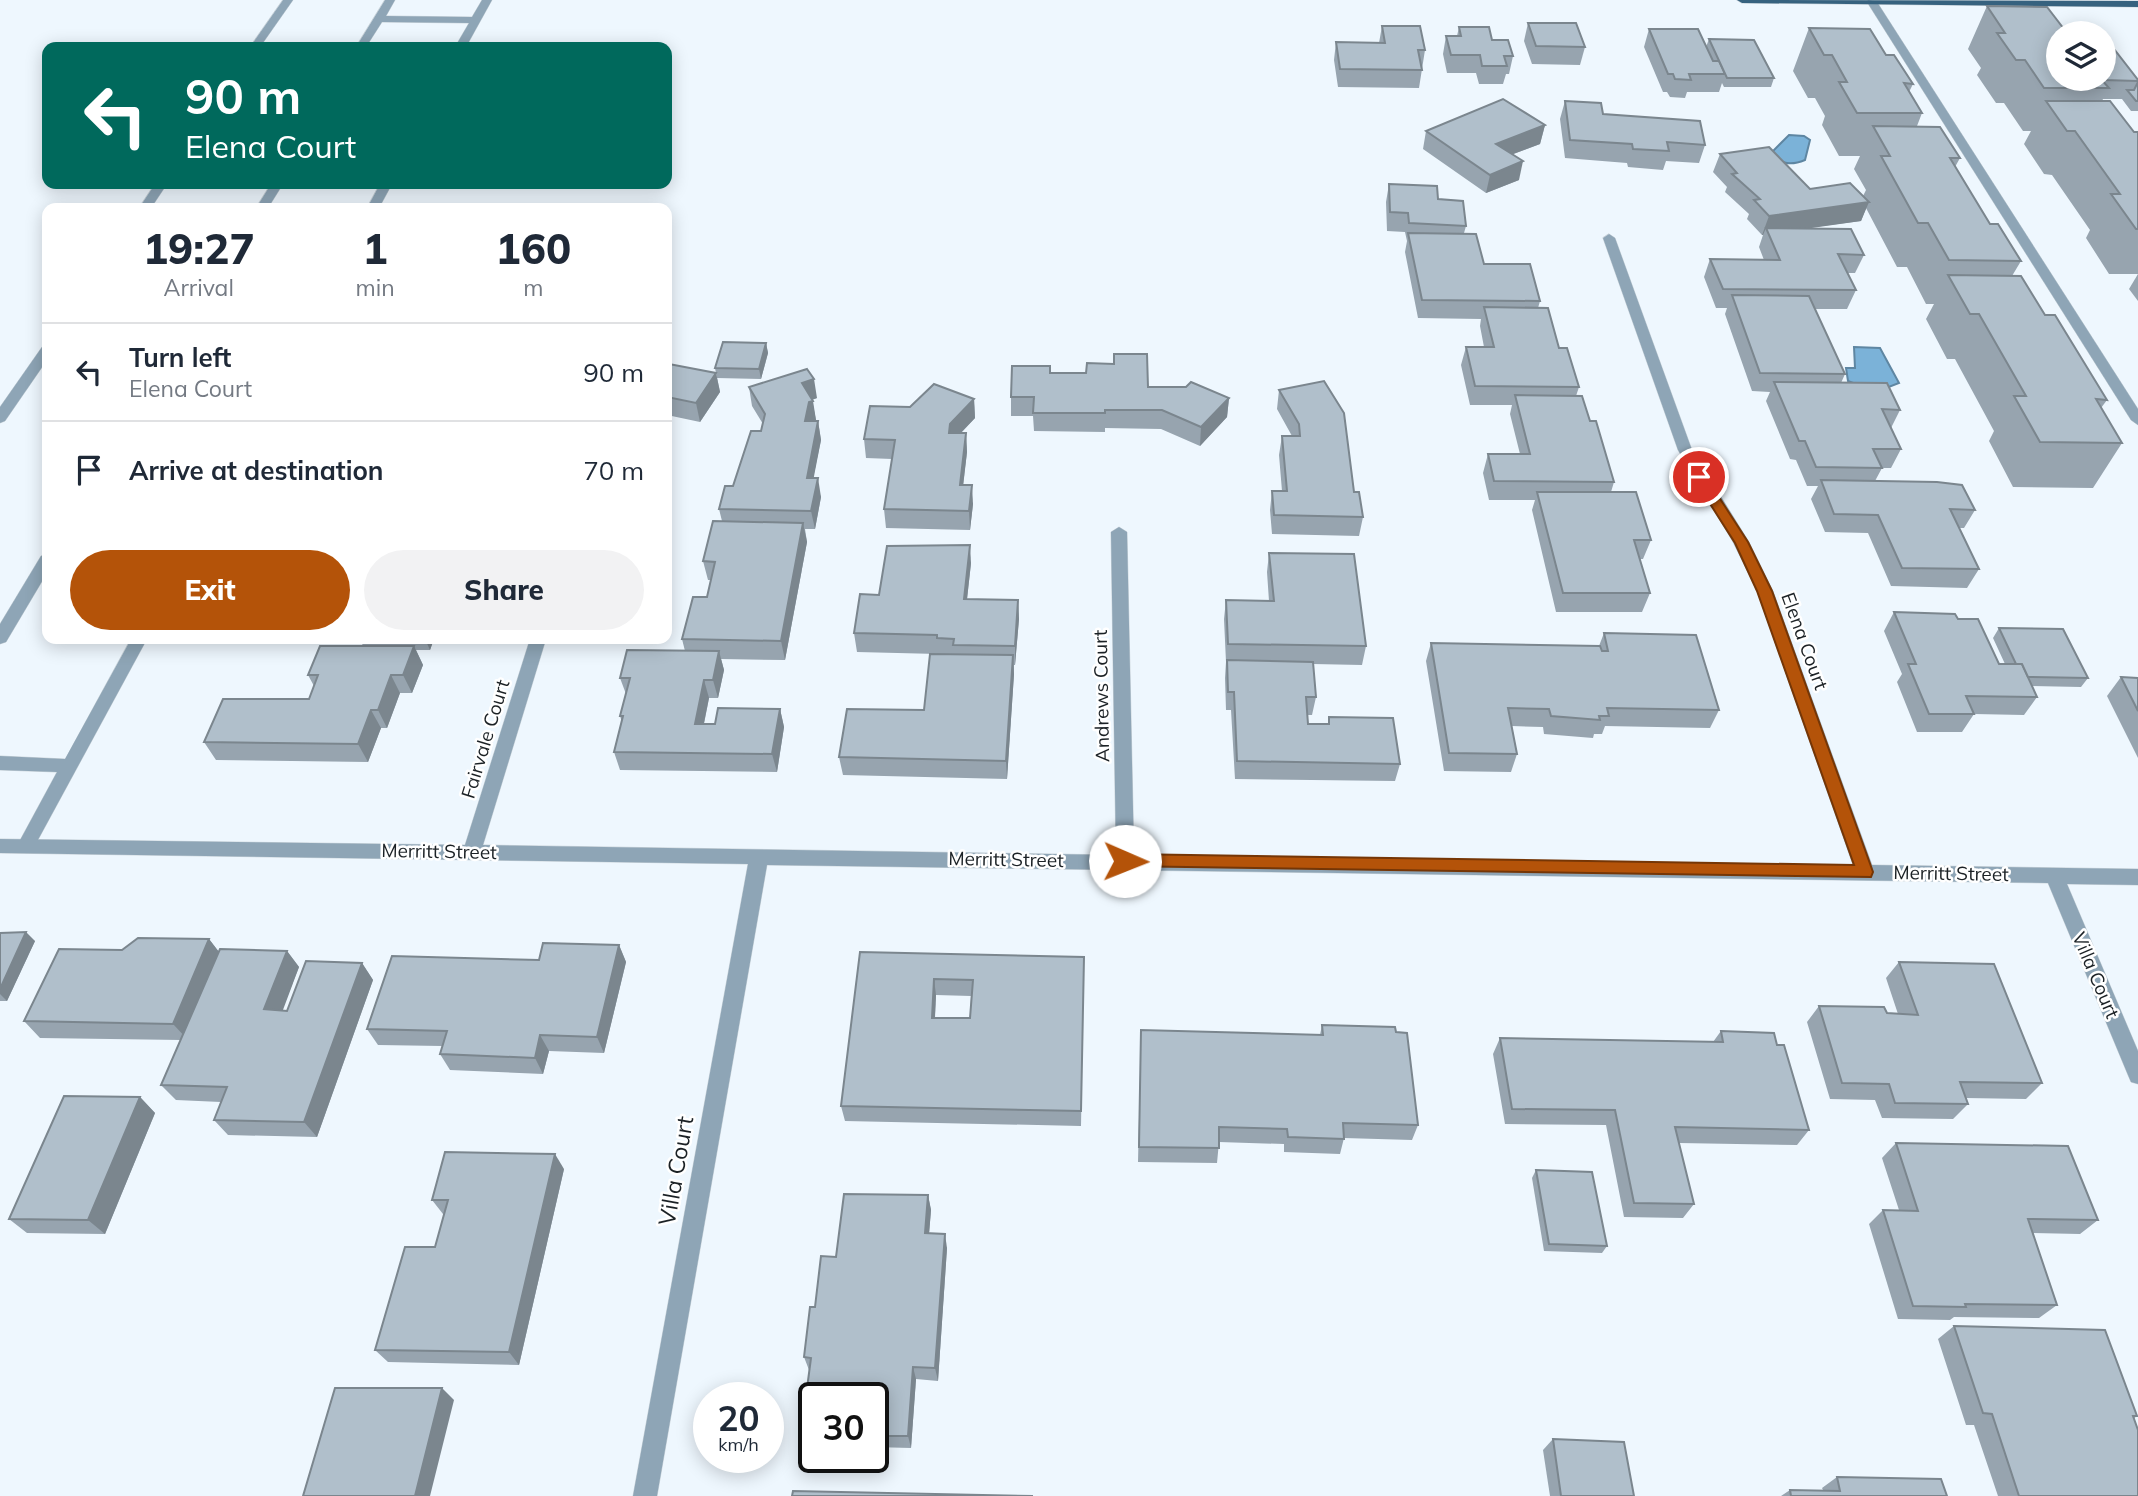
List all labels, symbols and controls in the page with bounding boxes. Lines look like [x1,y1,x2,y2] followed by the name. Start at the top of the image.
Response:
[2046,21,2116,91] map controls
[2046,21,2116,91] button: layers
[185,65,301,126] text: 90 m
[70,70,161,161] icon: left
[185,126,356,166] text: Elena Court
[143,222,255,275] text: 19:27
[362,222,388,275] text: 1
[496,222,571,275] text: 160
[164,273,234,302] text: Arrival
[355,273,395,302] text: min
[523,273,543,302] text: m
[129,341,231,374] text: Turn left
[70,353,108,391] icon: left
[583,356,644,389] text: 90 m
[129,374,252,403] text: Elena Court
[1669,447,1729,507] pin
[70,451,108,489] icon: arrive
[129,454,384,487] text: Arrive at destination
[583,454,644,487] text: 70 m
[1680,458,1718,496] icon: arrive
[70,550,350,630] button: Exit
[364,550,644,630] button: Share
[1776,589,1834,693] street label: Elena Court
[1088,629,1114,762] street label: Andrews Court
[456,676,515,801] street label: Fairvale Court
[1088,824,1162,898] position arrow
[381,838,497,864] street label: Merritt Street
[948,846,1064,872] street label: Merritt Street
[1893,860,2009,886] street label: Merritt Street
[2067,928,2125,1022] street label: Villa Court
[652,1114,699,1228] street label: Villa Court
[798,1382,889,1473] speed limit sign: 30
[717,1396,760,1440] text: 20
[718,1433,759,1456] text: km/h

